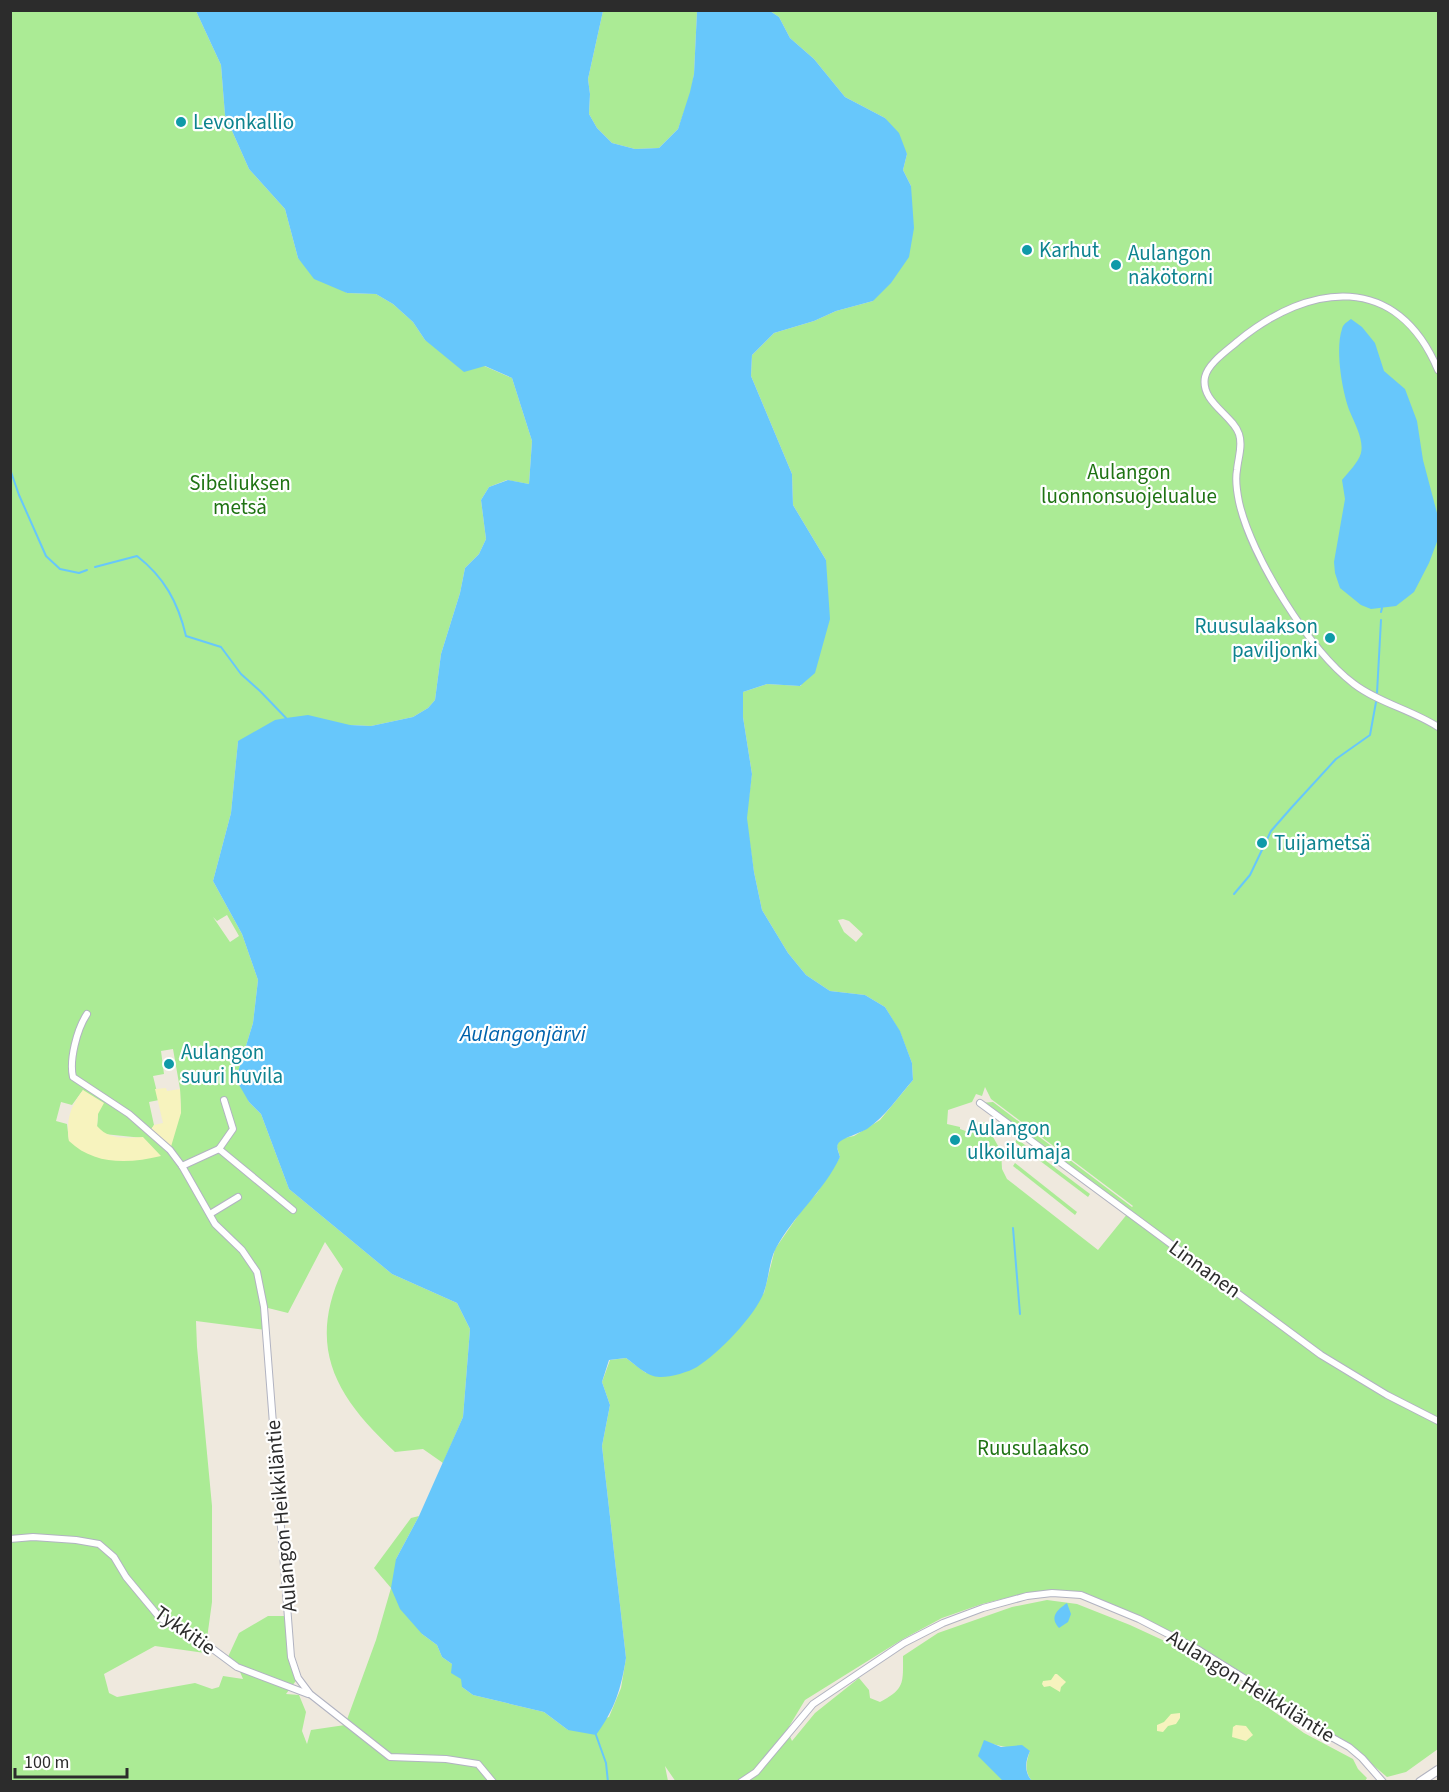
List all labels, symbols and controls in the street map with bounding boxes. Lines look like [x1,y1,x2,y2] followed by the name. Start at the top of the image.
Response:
[193,107,294,137] place label: Levonkallio
[174,115,188,129] marker: Levonkallio
[1039,235,1099,265] place label: Karhut
[1128,238,1213,292] place label: Aulangon näkötorni
[1020,243,1034,257] marker: Karhut
[1109,258,1123,272] marker: Aulangon näkötorni
[1041,457,1217,511] park label: Aulangon luonnonsuojelualue
[189,468,291,522] park label: Sibeliuksen metsä
[1194,611,1318,665] place label: Ruusulaakson paviljonki
[1323,631,1337,645] marker: Ruusulaakson paviljonki
[1274,828,1371,858] place label: Tuijametsä
[1255,836,1269,850] marker: Tuijametsä
[458,1018,587,1050] water label: Aulangonjärvi
[181,1037,283,1091] place label: Aulangon suuri huvila
[162,1057,176,1071] marker: Aulangon suuri huvila
[967,1113,1071,1167] place label: Aulangon ulkoilumaja
[948,1133,962,1147] marker: Aulangon ulkoilumaja
[1163,1233,1247,1305] street label: Linnanen
[258,1419,304,1613] street label: Aulangon Heikkiläntie
[977,1433,1089,1463] park label: Ruusulaakso
[148,1598,222,1662] street label: Tykkitie
[1161,1622,1341,1750] street label: Aulangon Heikkiläntie
[15,1741,128,1779] scale bar
[24,1750,69,1775] text: 100 m

